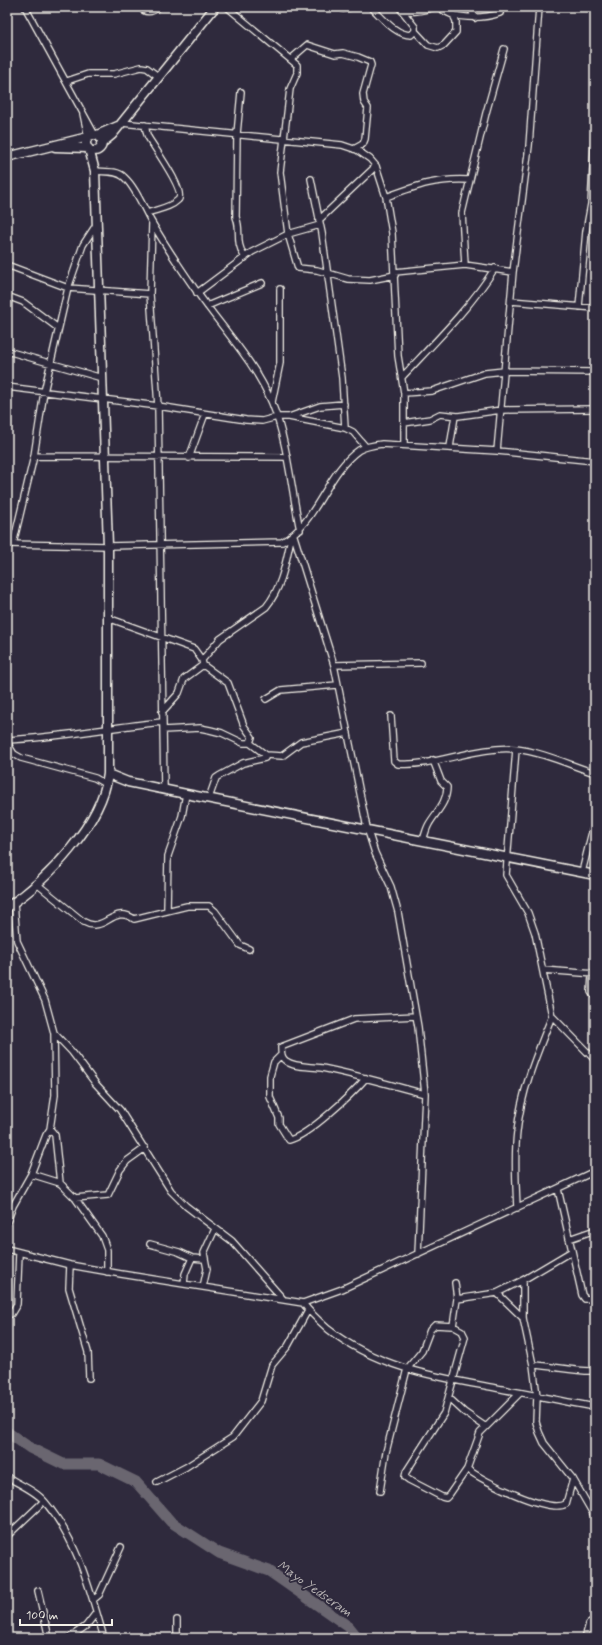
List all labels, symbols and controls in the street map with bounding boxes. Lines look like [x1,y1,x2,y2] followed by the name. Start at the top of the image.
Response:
[273,1557,355,1621] water label: Mayo Yedseram
[20,1601,112,1627] scale bar
[26,1608,58,1624] text: 100 m

